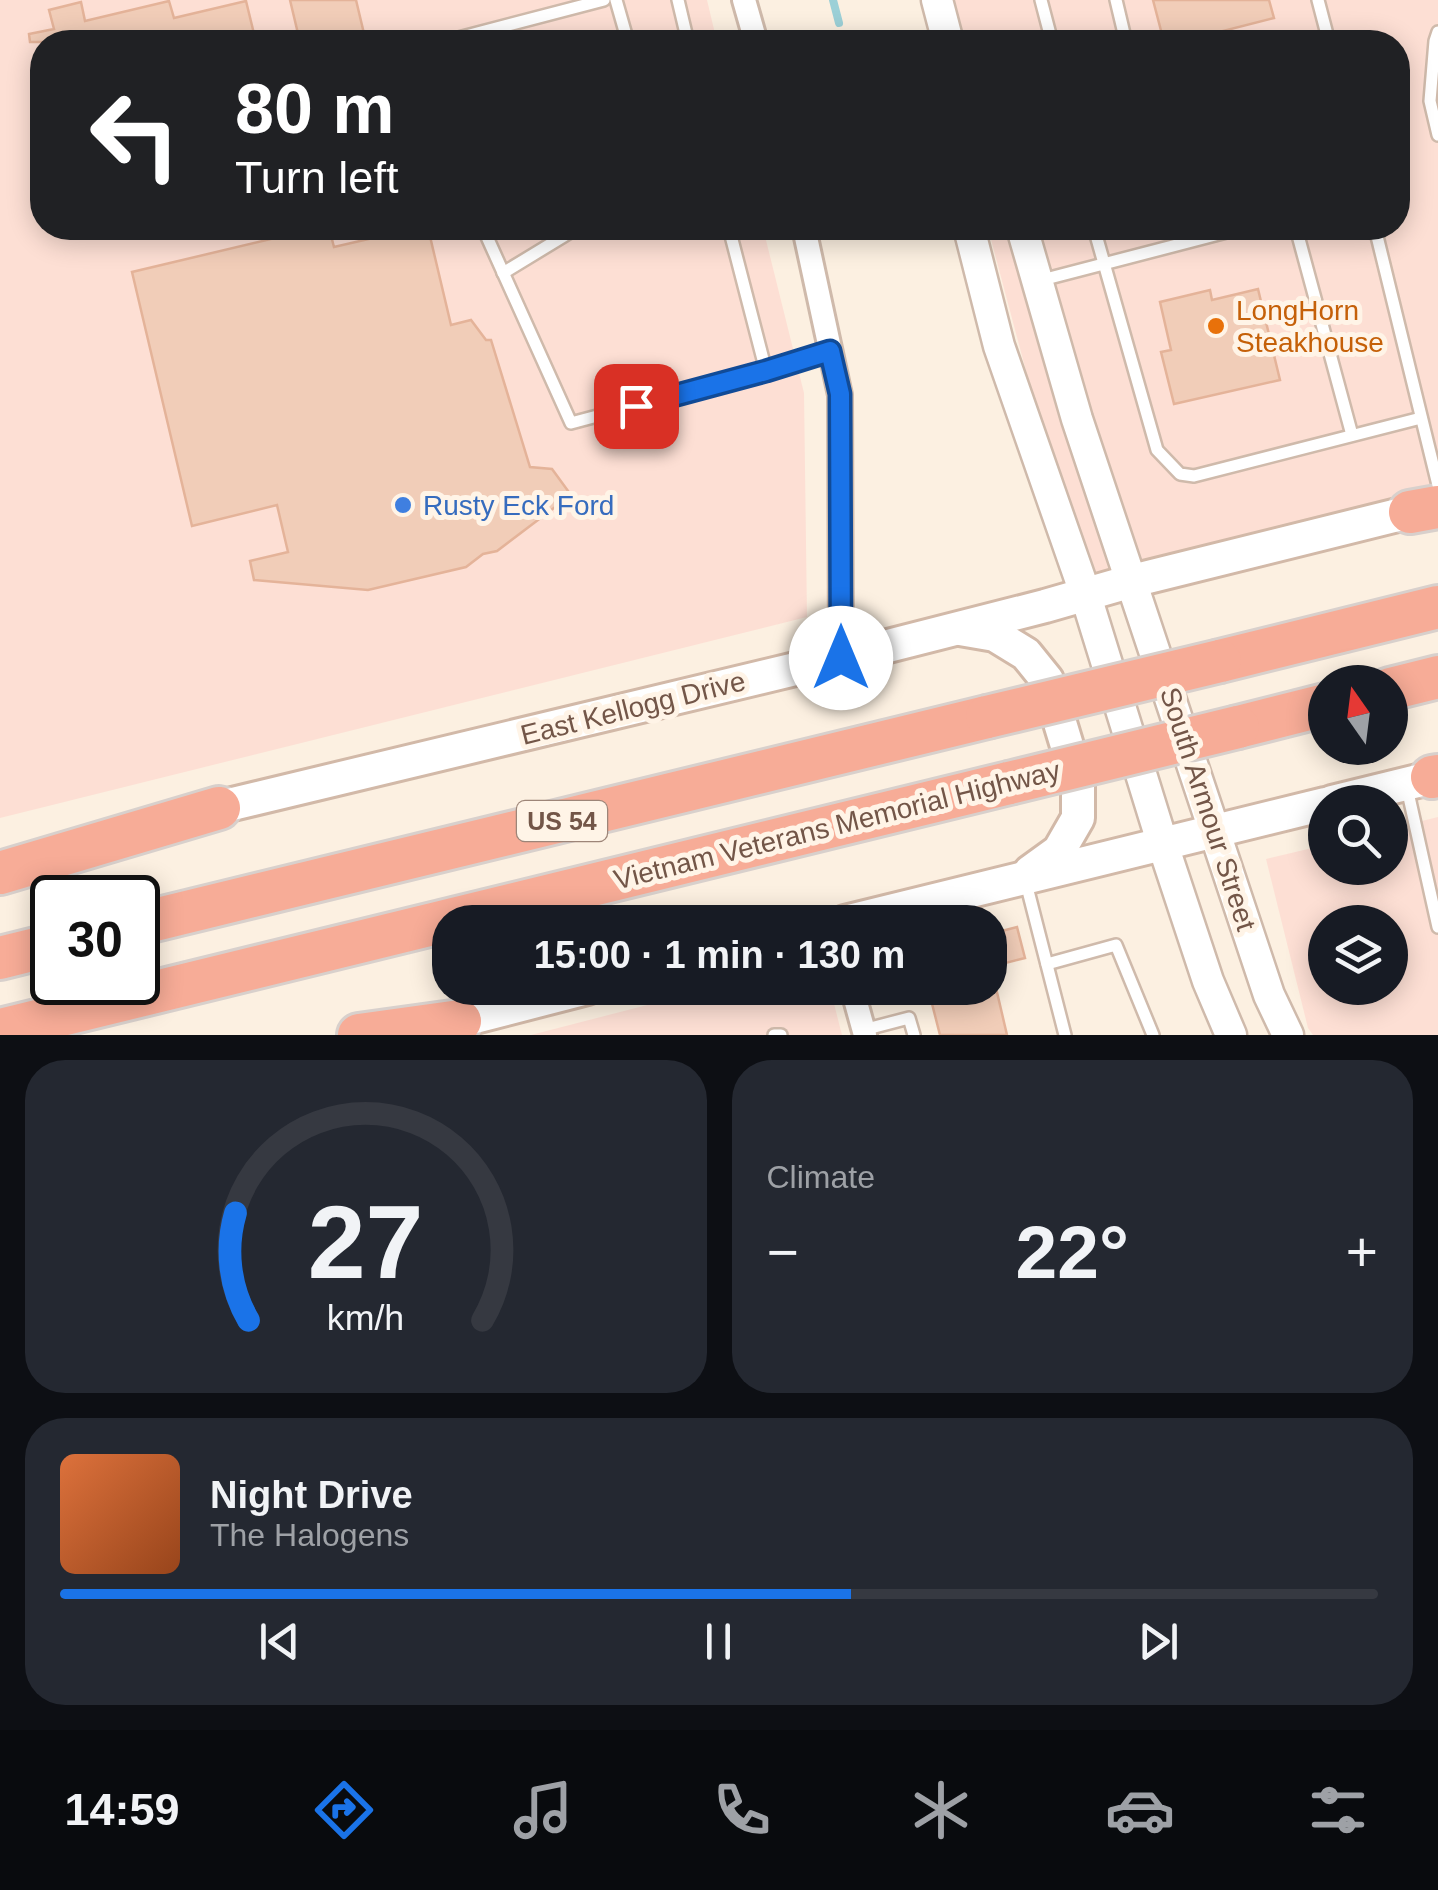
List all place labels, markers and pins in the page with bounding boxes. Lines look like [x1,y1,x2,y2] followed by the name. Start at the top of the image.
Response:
[1236,295,1384,358] place label: LongHorn Steakhouse
[1205,315,1227,337] marker: LongHorn Steakhouse
[594,364,679,449] pin
[423,490,614,521] place label: Rusty Eck Ford
[392,494,414,516] marker: Rusty Eck Ford

